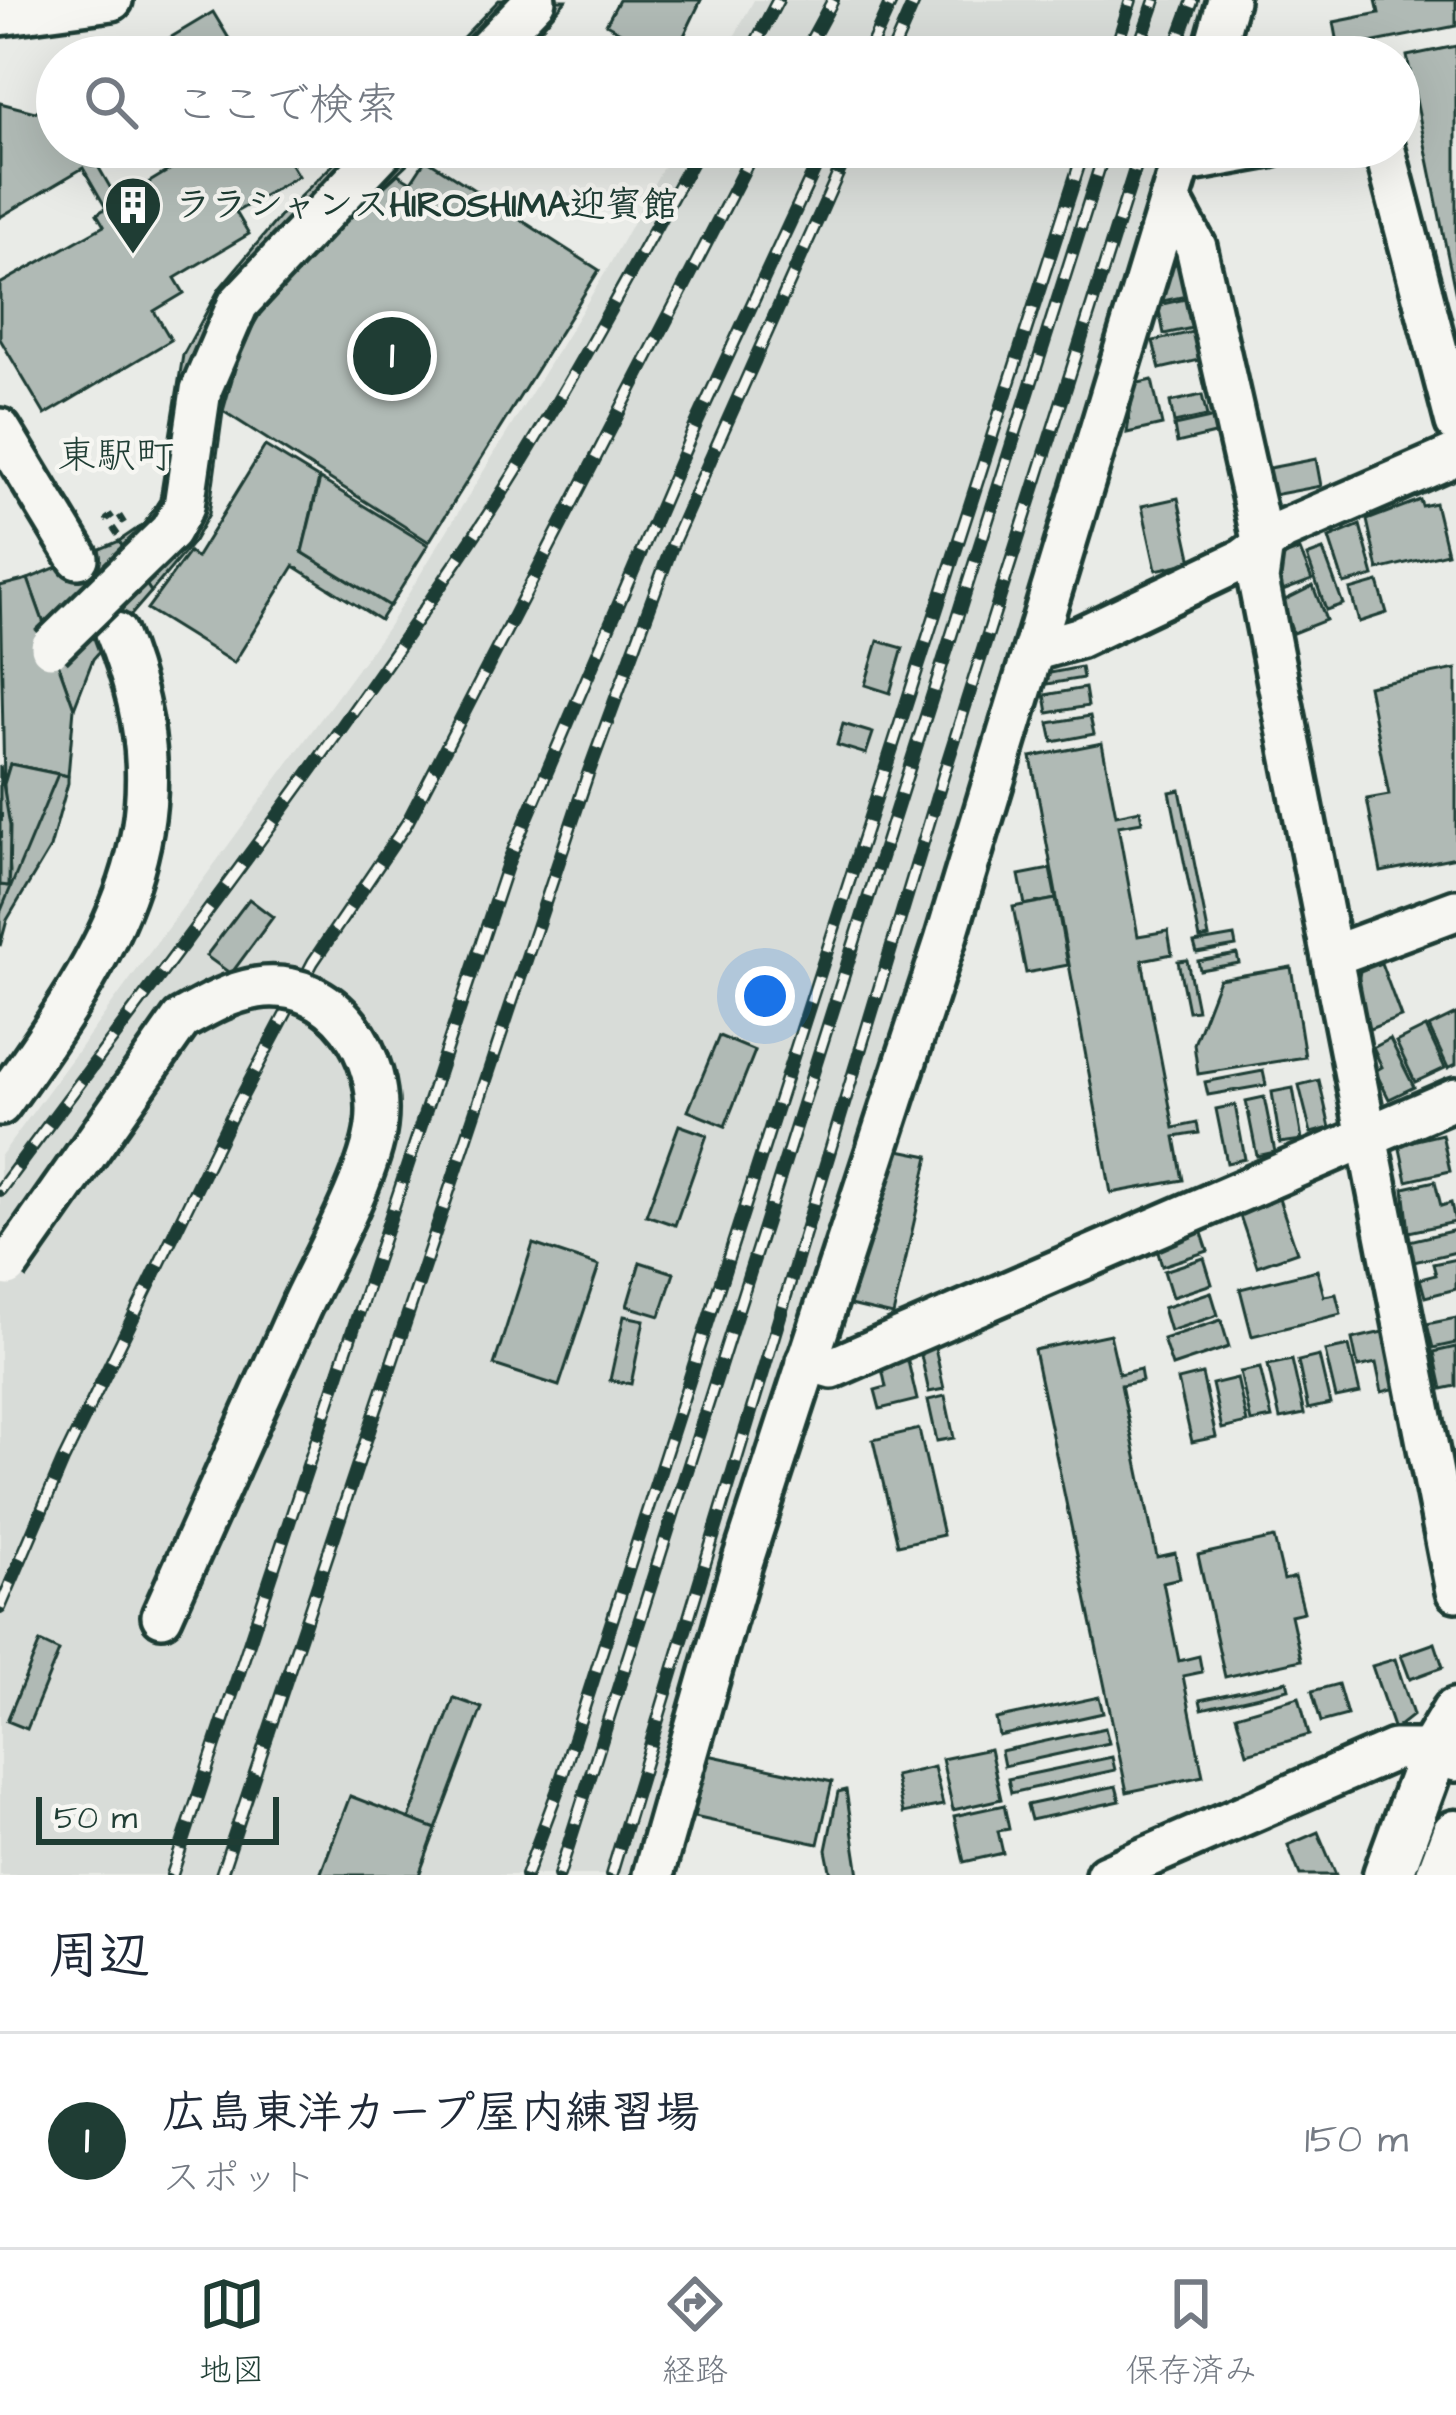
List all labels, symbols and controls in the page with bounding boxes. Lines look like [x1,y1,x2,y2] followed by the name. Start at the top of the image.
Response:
[36,36,1420,168] search box
[78,69,144,135] icon: search
[174,75,399,137] text: ここで検索
[102,174,164,256] building icon: ララシャンスHIROSHIMA迎賓館
[175,180,678,231] place label: ララシャンスHIROSHIMA迎賓館
[353,311,431,401] pin: 1
[57,430,175,484] district label: 東駅町
[735,966,795,1026] your location
[36,1791,279,1844] scale bar
[54,1795,137,1841] text: 50 m
[48,1922,150,1993] text: 周辺
[162,2083,700,2145] text: 広島東洋カープ屋内練習場
[85,2114,90,2168] text: 1
[1305,2114,1408,2168] text: 150 m
[162,2152,318,2206] text: スポット
[199,2271,265,2394] tab: 地図
[662,2271,728,2394] tab: 経路
[1125,2271,1257,2394] tab: 保存済み

